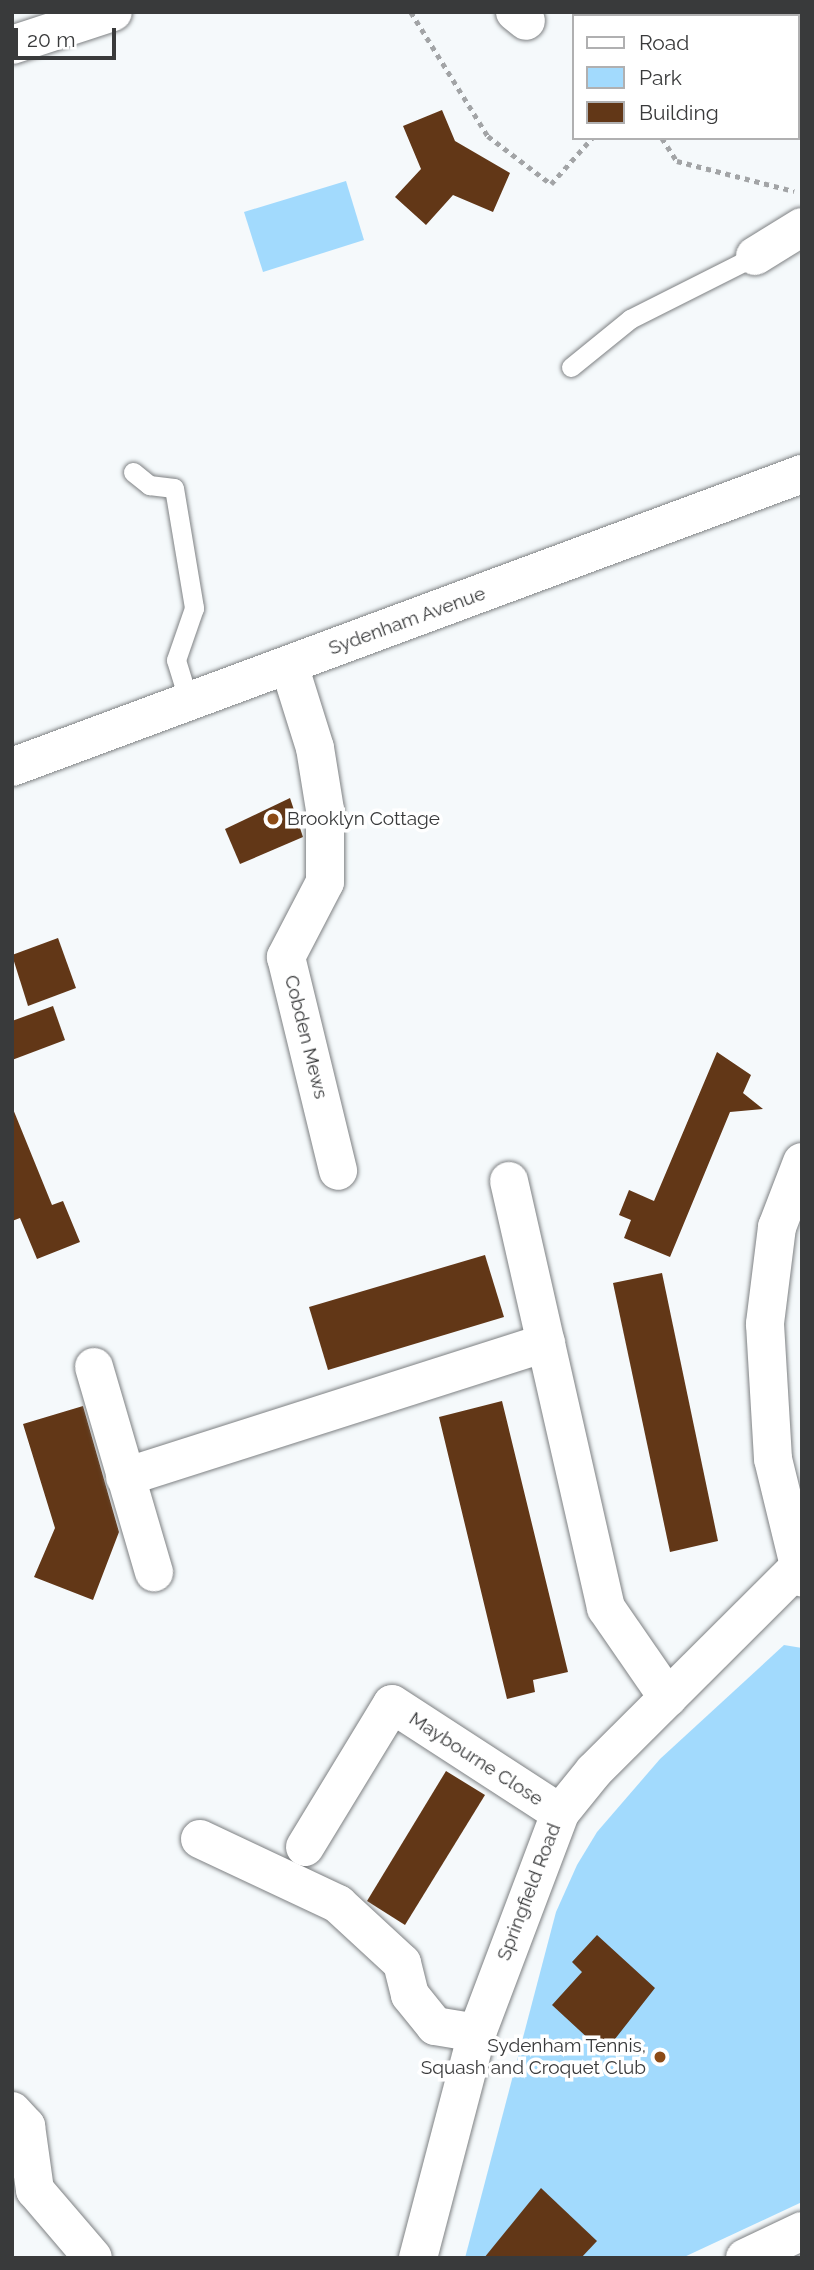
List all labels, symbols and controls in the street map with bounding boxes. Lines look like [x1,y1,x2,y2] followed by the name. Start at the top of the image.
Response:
[18,14,119,58] scale bar
[572,14,800,140] legend
[27,27,75,52] text: 20 m
[639,30,689,55] text: Road
[639,65,682,90] text: Park
[639,100,719,125] text: Building
[325,582,489,660] street label: Sydenham Avenue
[287,808,440,830] place label: Brooklyn Cottage
[265,811,281,827] marker: Brooklyn Cottage
[280,973,332,1101] street label: Cobden Mews
[405,1707,547,1811] street label: Maybourne Close
[492,1820,566,1964] street label: Springfield Road
[421,2035,646,2079] place label: Sydenham Tennis, Squash and Croquet Club
[652,2049,668,2065] marker: Sydenham Tennis, Squash and Croquet Club

